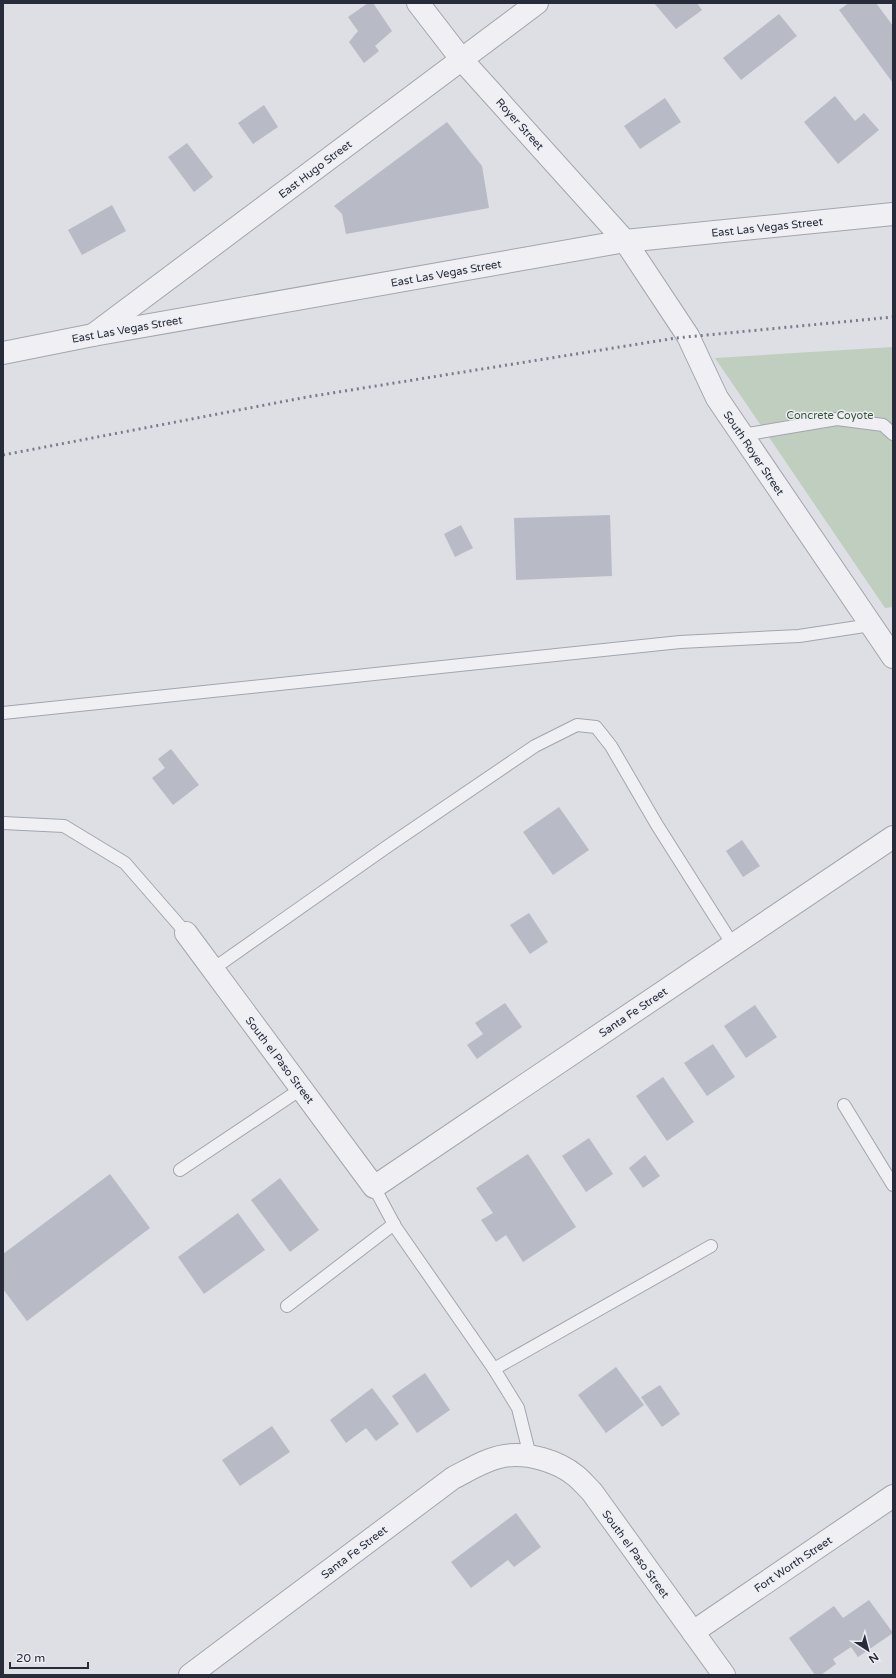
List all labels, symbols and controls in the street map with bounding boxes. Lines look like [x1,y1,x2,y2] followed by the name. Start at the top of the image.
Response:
[493,96,546,153] street label: Royer Street
[276,138,354,201] street label: East Hugo Street
[711,215,823,240] street label: East Las Vegas Street
[390,257,502,290] street label: East Las Vegas Street
[71,313,183,346] street label: East Las Vegas Street
[721,409,787,498] street label: South Royer Street
[786,409,874,422] park label: Concrete Coyote
[597,985,670,1040] street label: Santa Fe Street
[243,1014,316,1106] street label: South el Paso Street
[599,1508,672,1601] street label: South el Paso Street
[319,1523,390,1582] street label: Santa Fe Street
[752,1534,835,1595] street label: Fort Worth Street
[848,1630,888,1670] north arrow
[10,1644,88,1670] scale bar
[866,1650,881,1666] text: N
[16,1651,45,1665] text: 20 m

